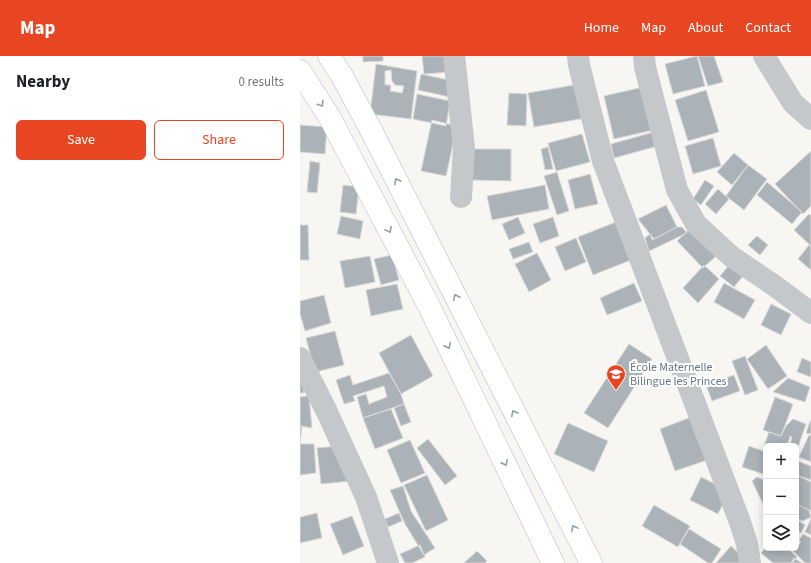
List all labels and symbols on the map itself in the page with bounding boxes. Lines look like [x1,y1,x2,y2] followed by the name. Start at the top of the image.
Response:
[316,100,324,107] one-way arrow
[394,177,402,185] one-way arrow
[384,226,392,234] one-way arrow
[453,293,461,301] one-way arrow
[443,342,451,350] one-way arrow
[630,359,727,390] place label: École Maternelle Bilingue les Princes
[605,363,627,391] school or university icon: École Maternelle Bilingue les Princes
[511,410,519,417] one-way arrow
[500,459,508,467] one-way arrow
[572,525,579,532] one-way arrow

